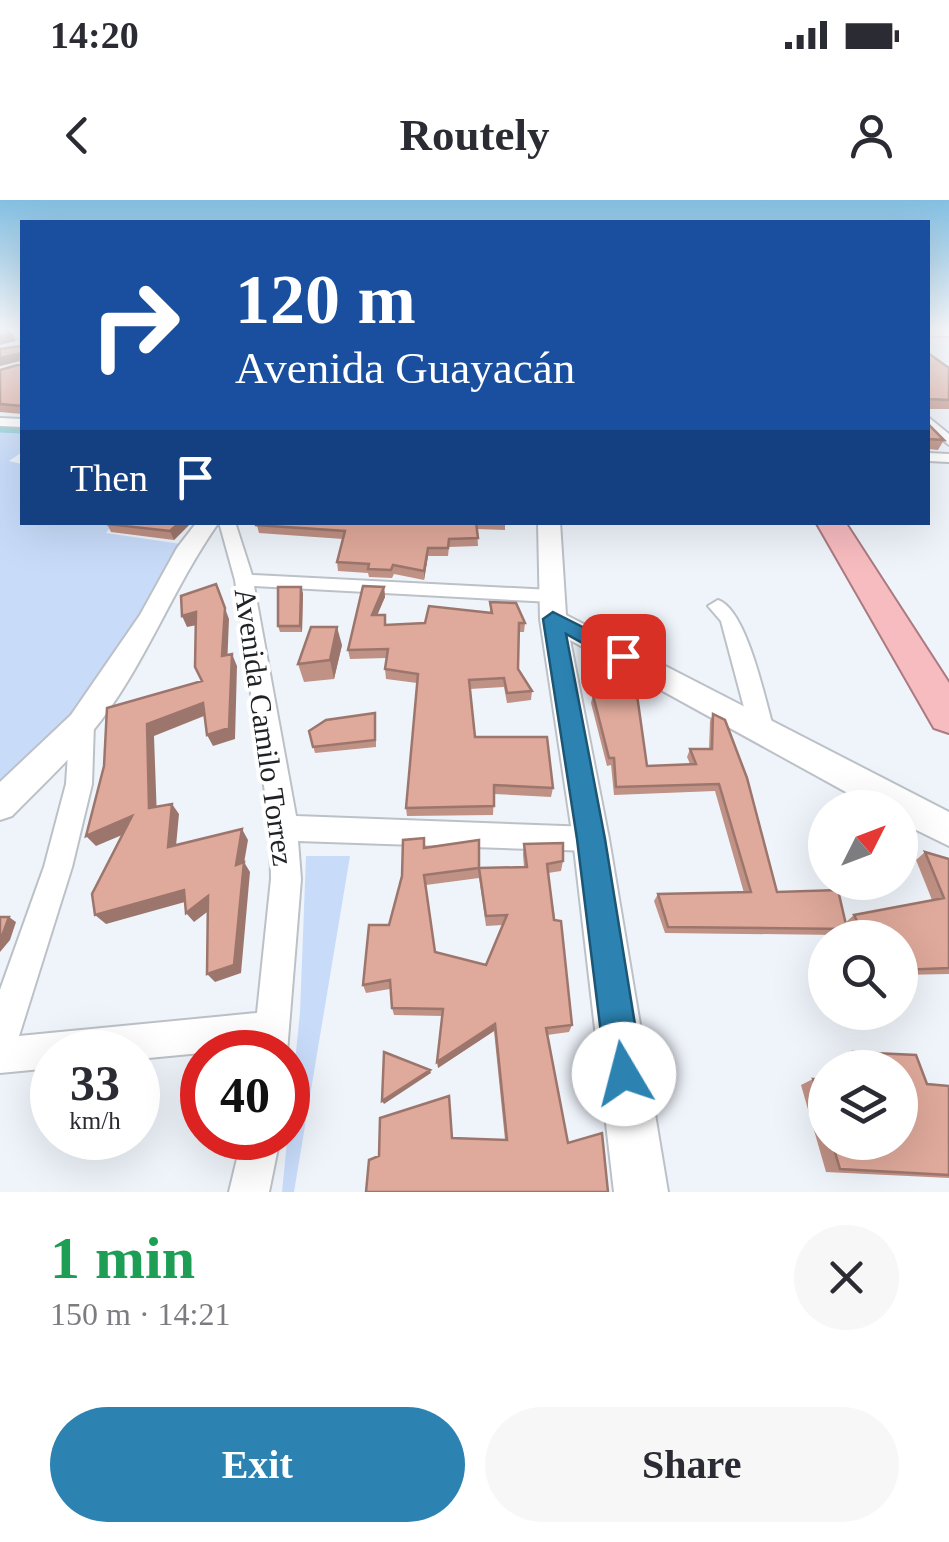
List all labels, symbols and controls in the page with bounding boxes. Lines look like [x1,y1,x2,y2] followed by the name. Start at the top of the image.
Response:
[50,14,139,56] text: 14:20
[50,108,105,163] icon: back
[844,108,899,163] icon: person
[400,110,550,160] text: Routely
[70,260,200,390] icon: right
[235,261,416,338] text: 120 m
[235,343,575,393] text: Avenida Guayacán
[168,450,223,505] icon: arrive
[70,457,148,499] text: Then
[229,586,300,868] street label: Avenida Camilo Torrez
[581,614,666,699] pin
[596,629,651,684] icon: arrive
[808,790,918,900] north arrow
[808,790,918,1160] map controls
[808,920,918,1030] button: search
[572,1022,676,1126] position arrow
[180,1030,310,1160] speed limit sign: 40
[808,1050,918,1160] button: layers
[70,1055,120,1111] text: 33
[69,1107,121,1134] text: km/h
[50,1225,195,1291] text: 1 min
[794,1225,899,1330] button: close
[50,1296,230,1332] text: 150 m · 14:21
[50,1407,465,1522] button: Exit
[485,1407,899,1522] button: Share

